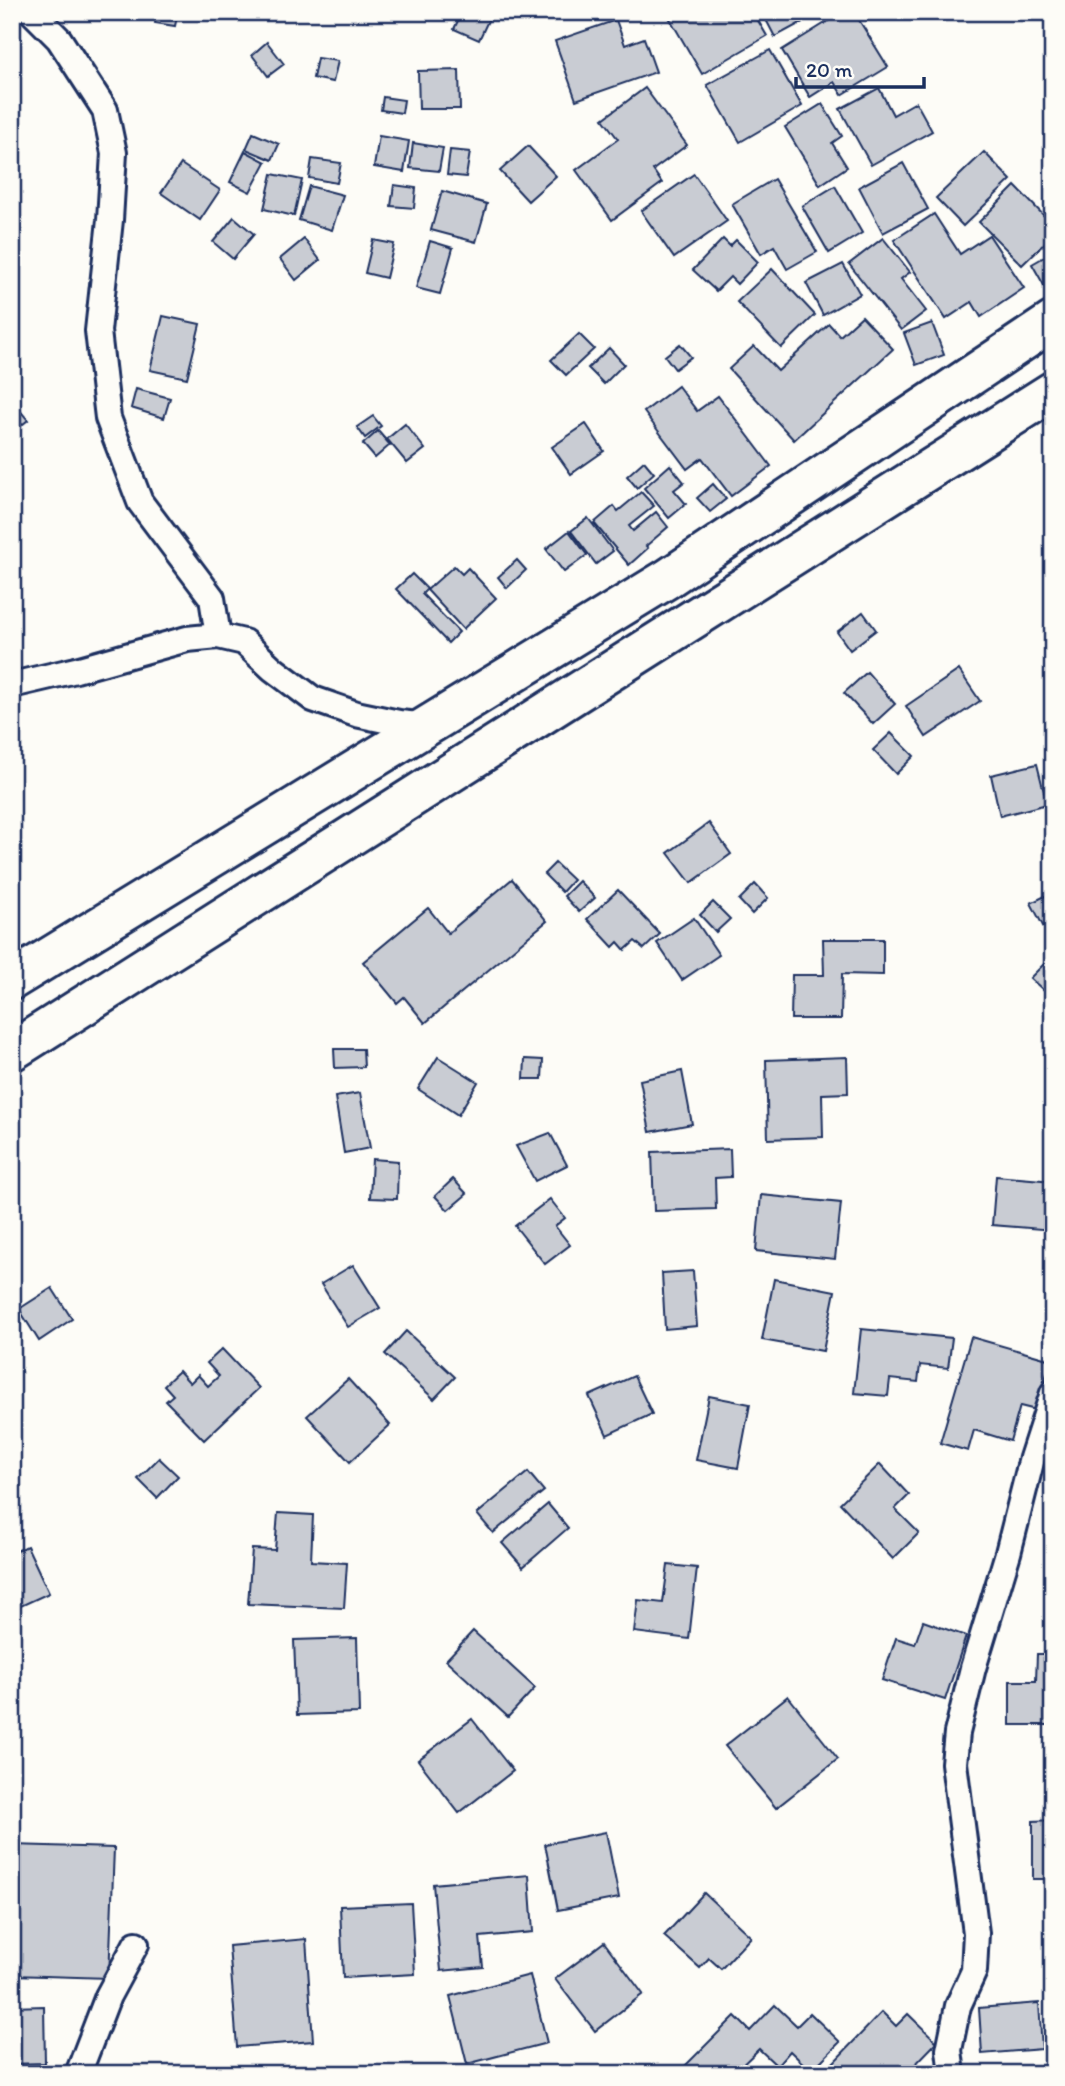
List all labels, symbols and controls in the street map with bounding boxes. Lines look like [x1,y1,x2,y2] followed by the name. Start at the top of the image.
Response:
[796,46,923,90] scale bar
[806,57,853,82] text: 20 m

